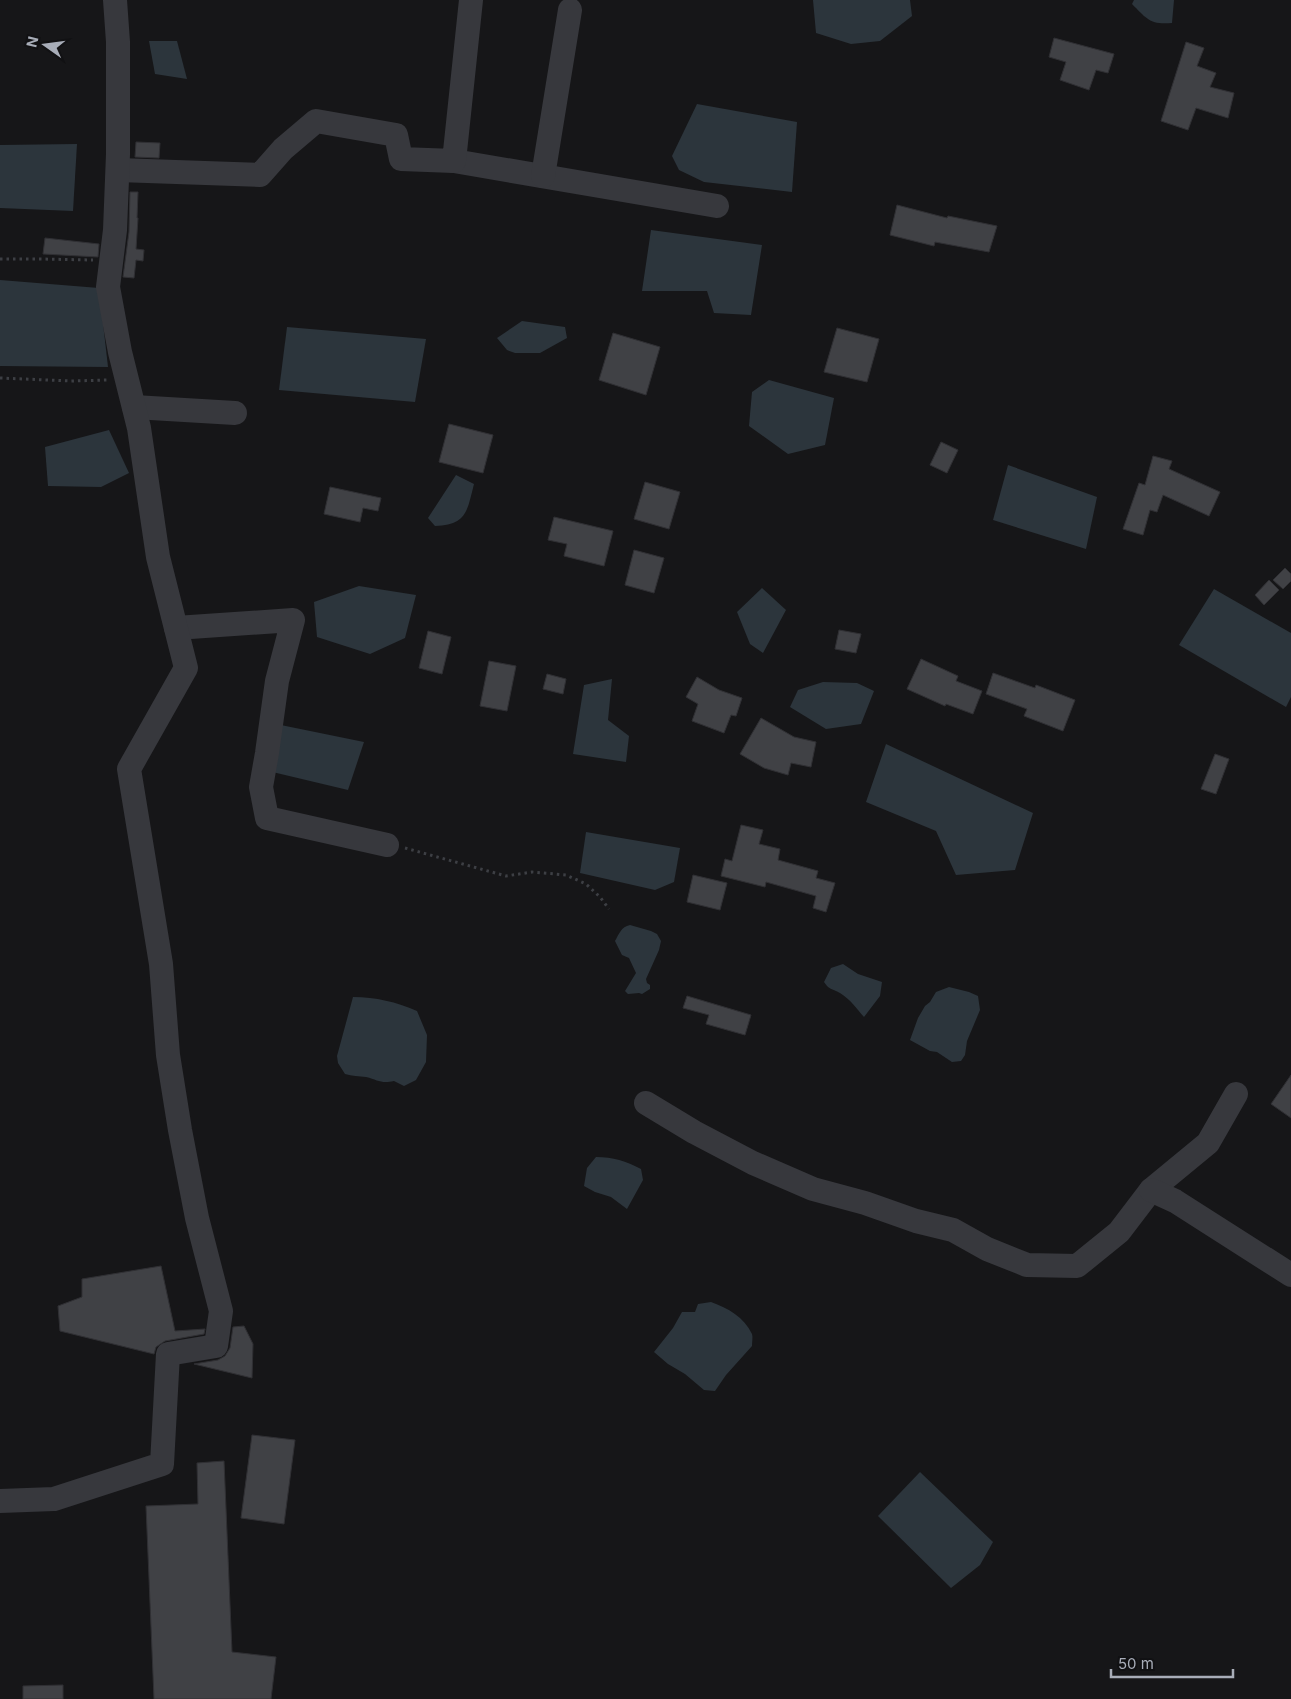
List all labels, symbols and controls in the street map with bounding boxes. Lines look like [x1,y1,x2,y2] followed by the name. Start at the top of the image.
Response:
[20,20,70,70] north arrow
[22,35,41,49] text: N
[1111,1646,1234,1678] scale bar
[1118,1654,1154,1673] text: 50 m

